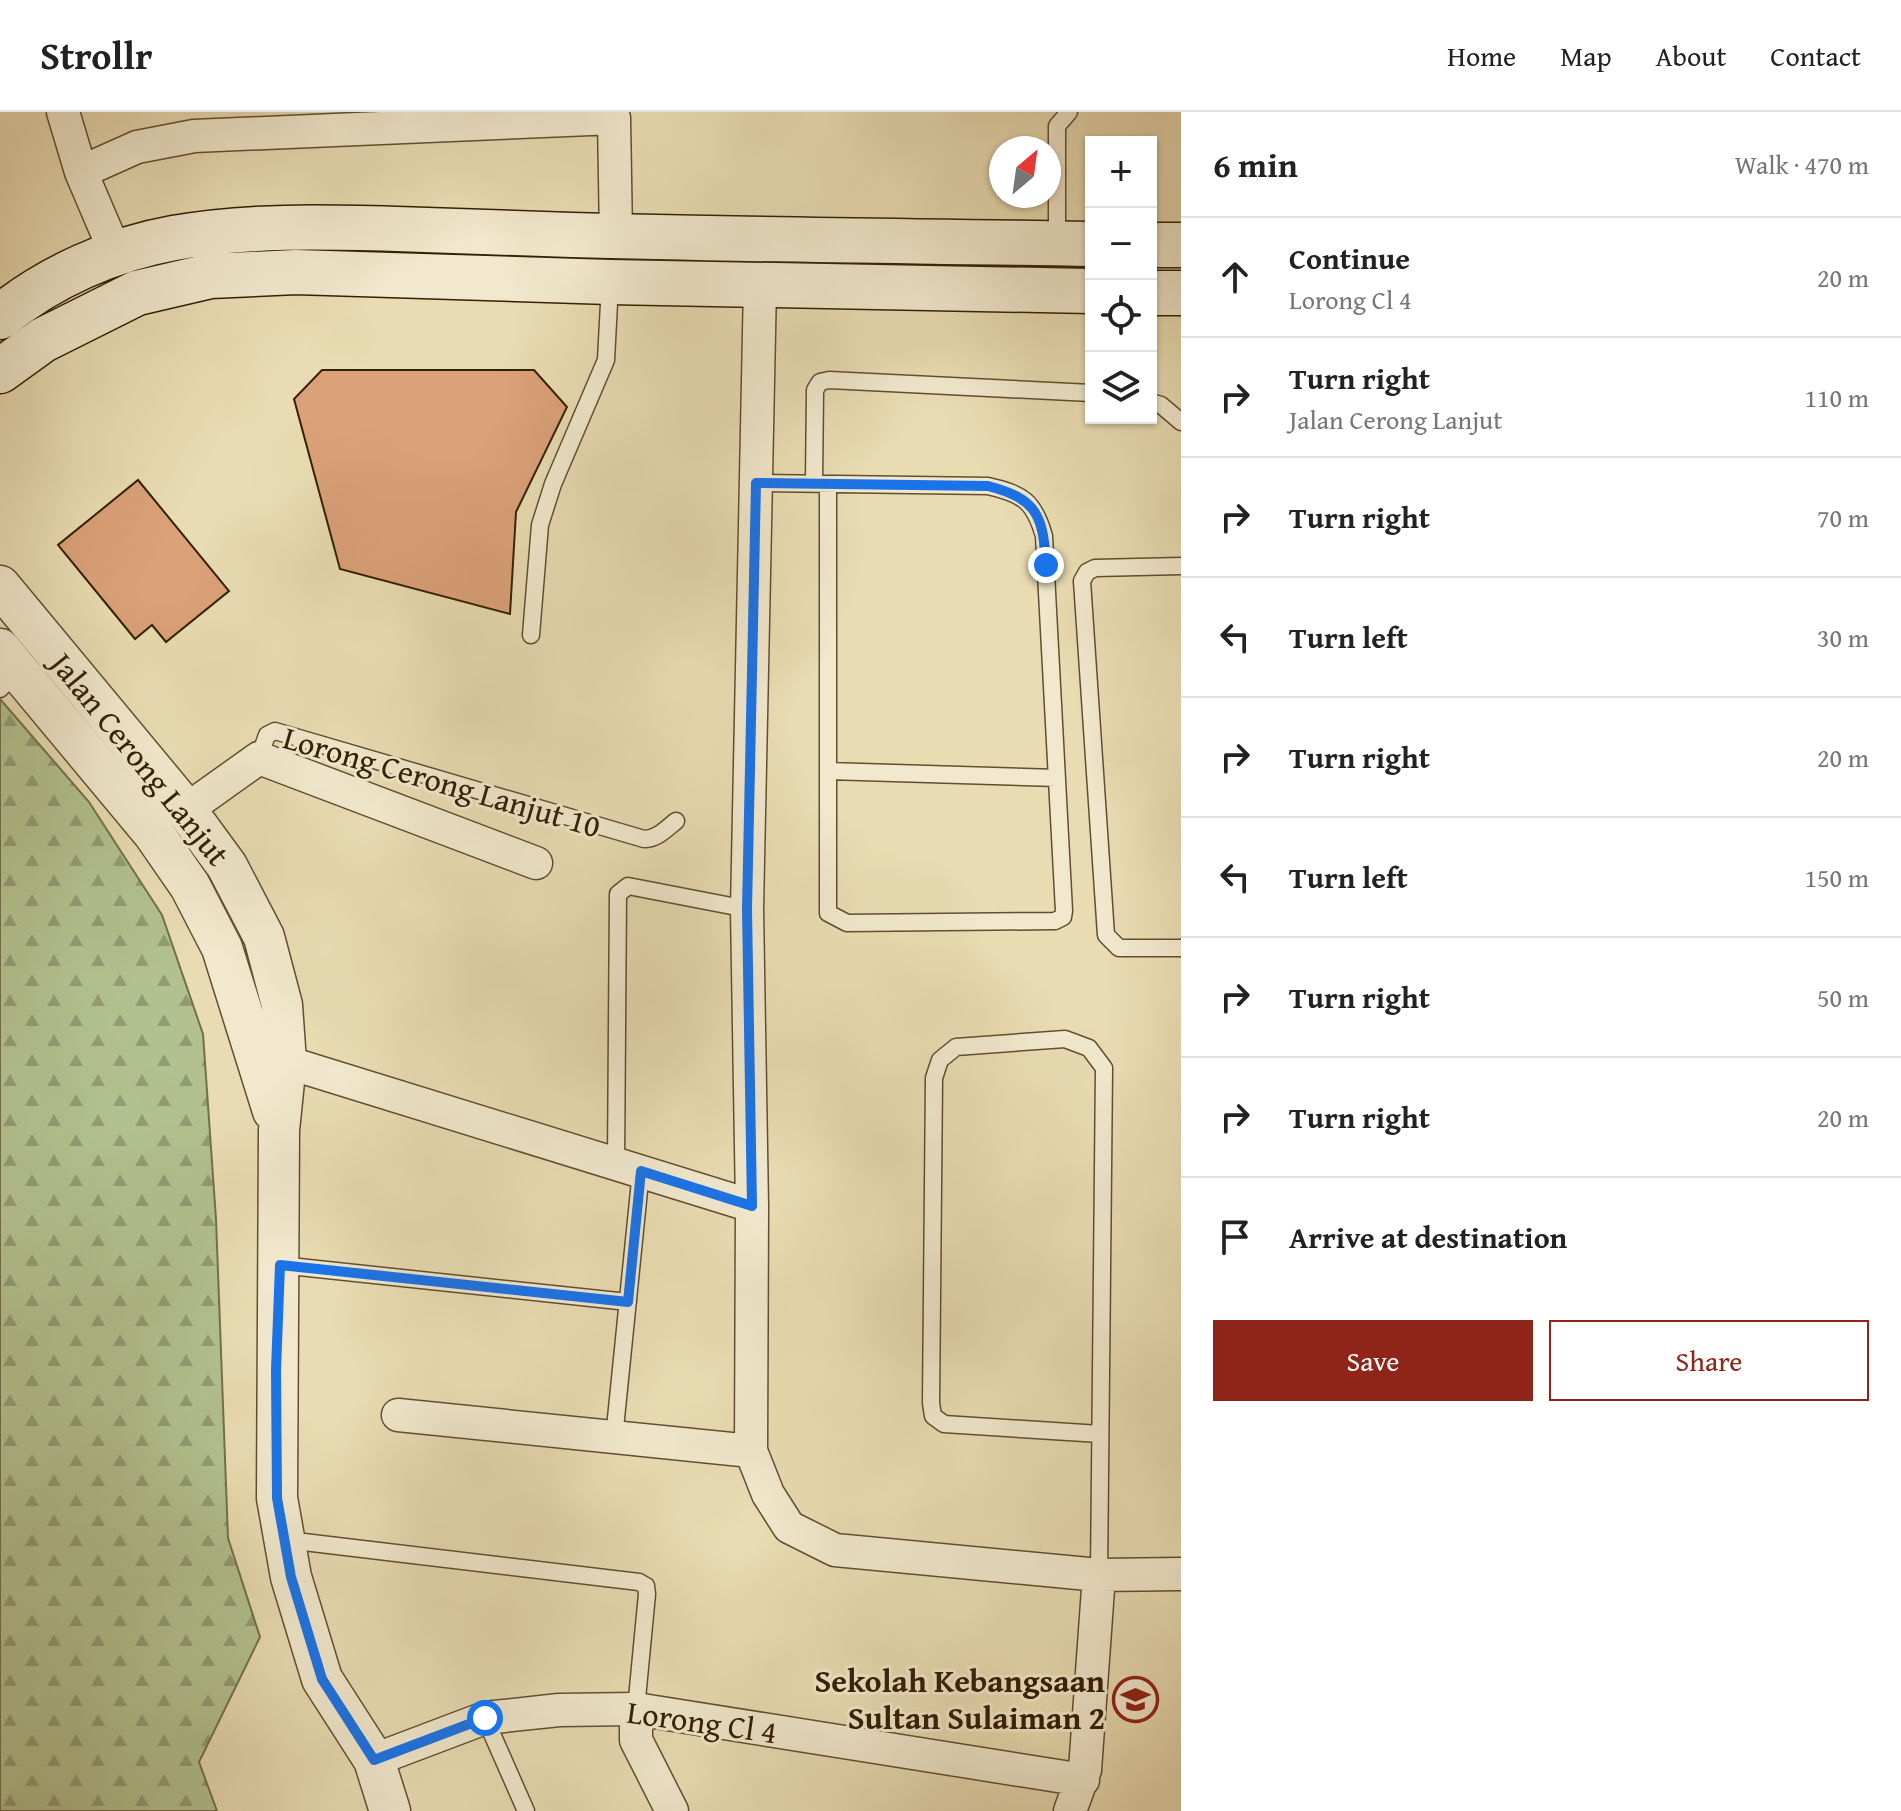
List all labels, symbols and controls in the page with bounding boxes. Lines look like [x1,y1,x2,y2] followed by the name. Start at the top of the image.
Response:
[40,27,152,83] text: Strollr
[1447,35,1516,76] text: Home
[1560,35,1612,76] text: Map
[1656,35,1726,76] text: About
[1770,35,1861,76] text: Contact
[989,136,1061,208] north arrow
[1085,136,1157,424] map controls
[1085,136,1157,208] button: +
[1213,140,1298,189] text: 6 min
[1735,145,1869,184] text: Walk · 470 m
[1085,208,1157,280] button: −
[1289,236,1410,280] text: Continue
[1213,255,1257,299] icon: ahead
[1817,258,1869,297] text: 20 m
[1085,280,1157,352] button: locate
[1289,280,1411,319] text: Lorong Cl 4
[1085,352,1157,424] button: layers
[1289,356,1430,400] text: Turn right
[1213,375,1257,419] icon: right
[1804,378,1869,417] text: 110 m
[1289,400,1502,439] text: Jalan Cerong Lanjut
[1213,495,1257,539] icon: right
[1289,495,1430,539] text: Turn right
[1817,498,1869,537] text: 70 m
[1028,547,1064,583] route end
[1213,615,1257,659] icon: left
[1289,615,1408,659] text: Turn left
[1817,618,1869,657] text: 30 m
[37,639,241,876] street label: Jalan Cerong Lanjut
[278,714,606,849] street label: Lorong Cerong Lanjut 10
[1213,735,1257,779] icon: right
[1289,735,1430,779] text: Turn right
[1817,738,1869,777] text: 20 m
[1213,855,1257,899] icon: left
[1289,855,1408,899] text: Turn left
[1804,858,1869,897] text: 150 m
[1213,975,1257,1019] icon: right
[1289,975,1430,1019] text: Turn right
[1817,978,1869,1017] text: 50 m
[1213,1095,1257,1139] icon: right
[1289,1095,1430,1139] text: Turn right
[1817,1098,1869,1137] text: 20 m
[1213,1215,1257,1259] icon: arrive
[1289,1215,1567,1259] text: Arrive at destination
[1213,1320,1533,1401] button: Save
[1549,1320,1869,1401] button: Share
[815,1657,1105,1741] place label: Sekolah Kebangsaan Sultan Sulaiman 2
[1112,1675,1160,1723] school or university icon: Sekolah Kebangsaan Sultan Sulaiman 2
[624,1688,780,1755] street label: Lorong Cl 4
[467,1700,503,1736] route start

